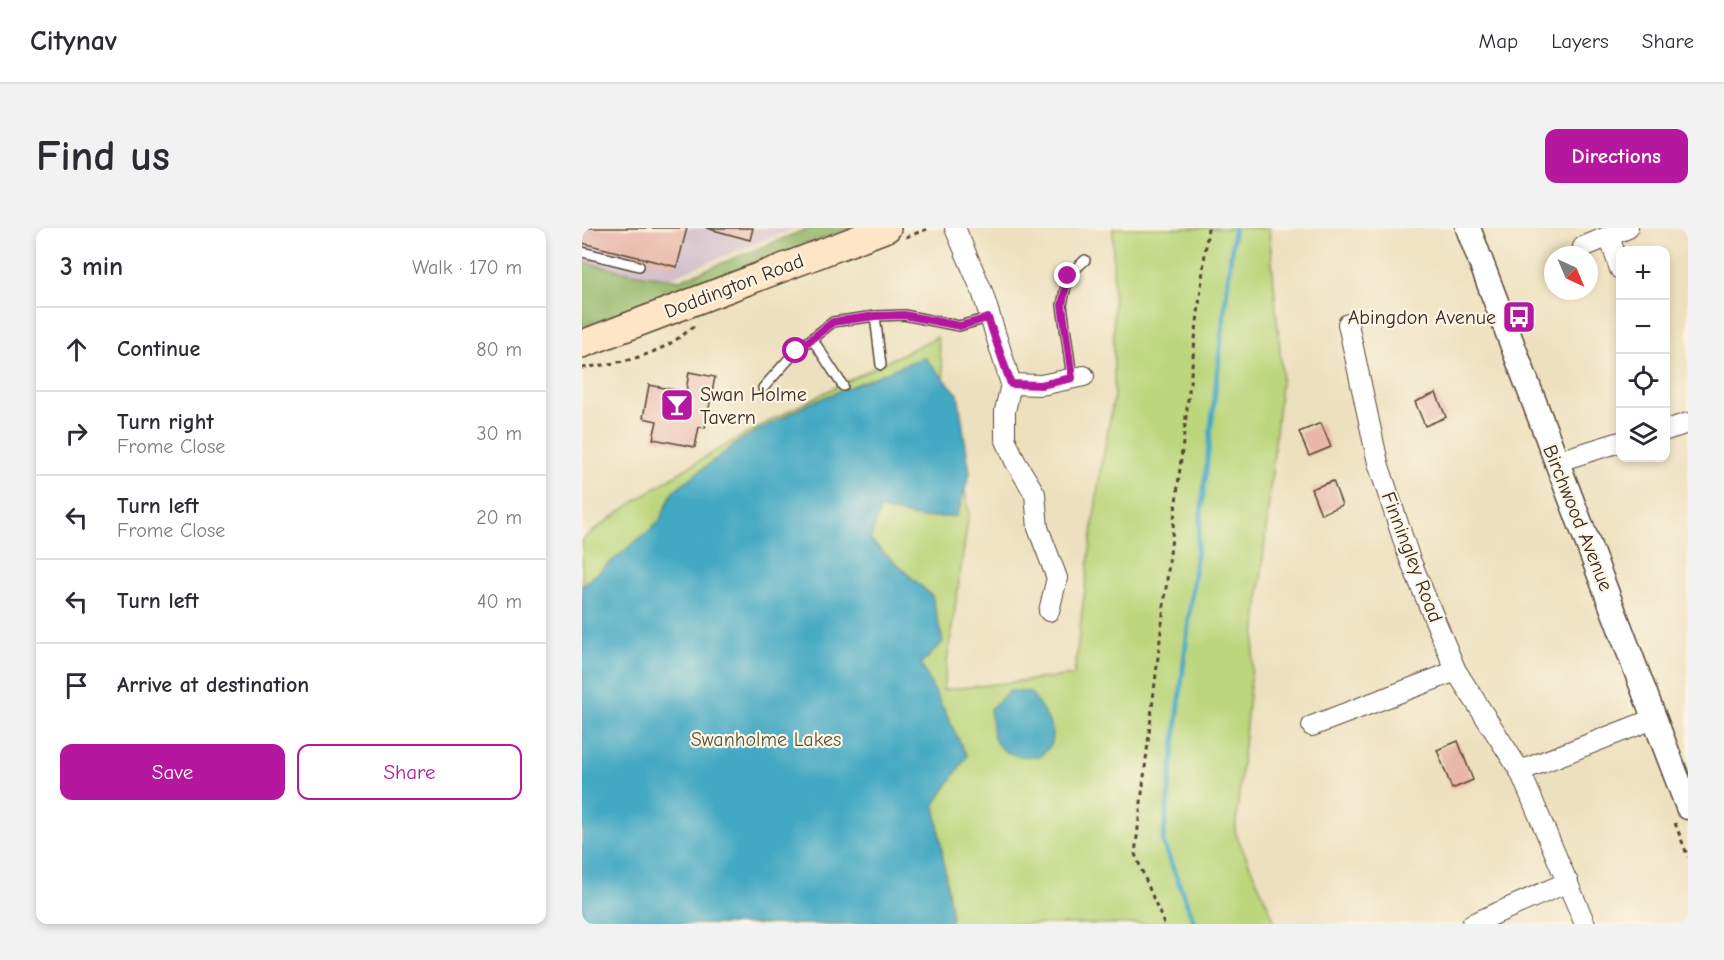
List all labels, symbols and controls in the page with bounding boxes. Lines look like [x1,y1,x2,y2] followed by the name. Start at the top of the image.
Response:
[30,25,117,57] text: Citynav
[1479,29,1518,53] text: Map
[1551,29,1609,53] text: Layers
[1642,29,1694,53] text: Share
[1545,129,1688,183] button: Directions
[36,132,170,181] text: Find us
[1544,246,1598,300] north arrow
[1616,246,1670,462] map controls
[1616,246,1670,300] button: +
[661,249,807,323] street label: Doddington Road
[60,252,123,282] text: 3 min
[412,256,522,279] text: Walk · 170 m
[1054,262,1080,288] route end
[1501,299,1537,335] bus stop icon: Abingdon Avenue
[1616,300,1670,354] button: −
[1348,306,1496,329] place label: Abingdon Avenue
[60,333,93,366] icon: ahead
[117,336,200,362] text: Continue
[782,337,808,363] route start
[476,338,522,361] text: 80 m
[1616,354,1670,408] button: locate
[700,383,807,429] place label: Swan Holme Tavern
[659,387,695,423] bar icon: Swan Holme Tavern
[1616,408,1670,462] button: layers
[117,409,214,435] text: Turn right
[60,417,93,450] icon: right
[476,422,522,445] text: 30 m
[117,435,225,458] text: Frome Close
[1538,442,1618,594] street label: Birchwood Avenue
[1377,489,1447,625] street label: Finningley Road
[117,493,199,519] text: Turn left
[60,501,93,534] icon: left
[476,506,522,529] text: 20 m
[117,519,225,542] text: Frome Close
[60,585,93,618] icon: left
[117,588,199,614] text: Turn left
[477,590,522,613] text: 40 m
[60,669,93,702] icon: arrive
[117,672,309,698] text: Arrive at destination
[691,728,841,751] park label: Swanholme Lakes
[60,744,285,800] button: Save
[297,744,522,800] button: Share

